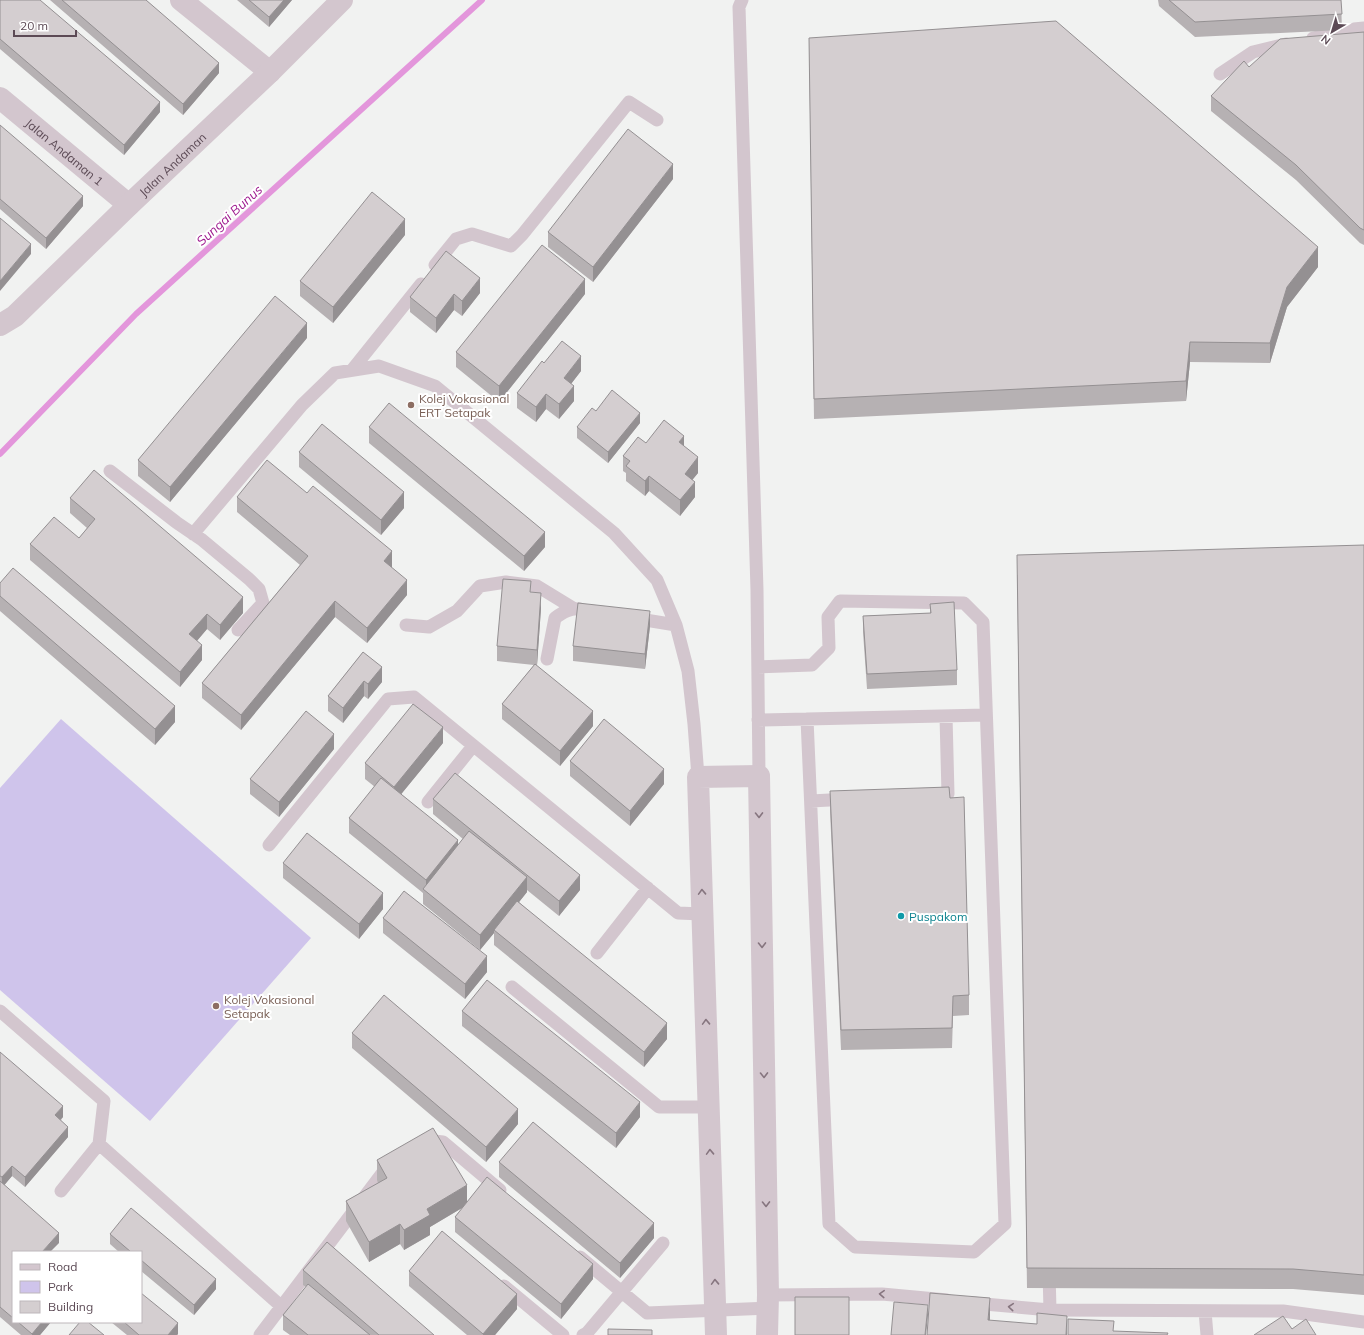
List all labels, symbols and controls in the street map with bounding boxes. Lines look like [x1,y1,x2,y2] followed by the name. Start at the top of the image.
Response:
[14,12,76,38] scale bar
[1312,12,1352,52] north arrow
[20,18,48,33] text: 20 m
[1318,32,1333,48] text: N
[23,115,107,188] street label: Jalan Andaman 1
[136,129,209,199] street label: Jalan Andaman
[193,181,265,249] water label: Sungai Bunus
[419,391,509,420] place label: Kolej Vokasional ERT Setapak
[406,400,416,410] marker: Kolej Vokasional ERT Setapak
[755,812,764,818] one-way arrow
[697,889,706,895] one-way arrow
[909,909,967,924] place label: Puspakom
[896,911,906,921] marker: Puspakom
[758,942,766,948] one-way arrow
[224,992,314,1021] place label: Kolej Vokasional Setapak
[211,1001,221,1011] marker: Kolej Vokasional Setapak
[702,1019,710,1025] one-way arrow
[760,1072,768,1078] one-way arrow
[706,1149,715,1155] one-way arrow
[762,1201,770,1207] one-way arrow
[12,1251,142,1323] legend
[48,1259,77,1274] text: Road
[48,1279,74,1294] text: Park
[711,1279,719,1285] one-way arrow
[879,1290,885,1298] one-way arrow
[48,1299,93,1314] text: Building
[1008,1302,1014,1311] one-way arrow

